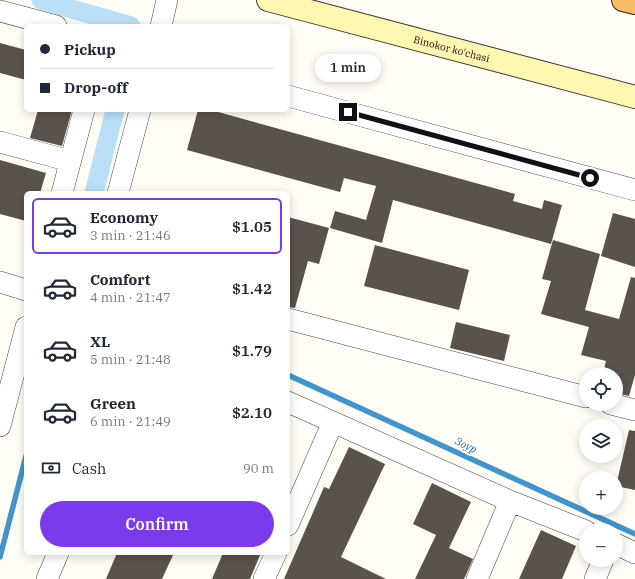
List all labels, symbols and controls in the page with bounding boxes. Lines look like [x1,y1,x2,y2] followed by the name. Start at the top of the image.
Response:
[412,33,491,65] street label: Binokor ko'chasi
[64,40,116,59] text: Pickup
[315,54,381,82] callout: 1 min
[330,59,366,76] text: 1 min
[64,78,128,97] text: Drop-off
[339,103,357,121] route end
[581,169,599,187] route start
[42,208,78,244] icon: car
[90,208,158,227] text: Economy
[232,217,272,236] text: $1.05
[90,227,171,244] text: 3 min · 21:46
[42,270,78,306] icon: car
[90,270,150,289] text: Comfort
[232,279,272,298] text: $1.42
[90,289,171,306] text: 4 min · 21:47
[42,332,78,368] icon: car
[90,332,110,351] text: XL
[232,341,272,360] text: $1.79
[90,351,171,368] text: 5 min · 21:48
[579,367,623,567] map controls
[579,367,623,411] button: locate
[42,394,78,430] icon: car
[90,394,136,413] text: Green
[232,403,272,422] text: $2.10
[90,413,171,430] text: 6 min · 21:49
[579,419,623,463] button: layers
[453,434,479,456] water label: Зоур
[40,457,62,479] icon: cash
[72,459,106,478] text: Cash
[243,460,274,477] text: 90 m
[579,471,623,515] button: +
[40,501,274,547] button: Confirm
[579,523,623,567] button: −

